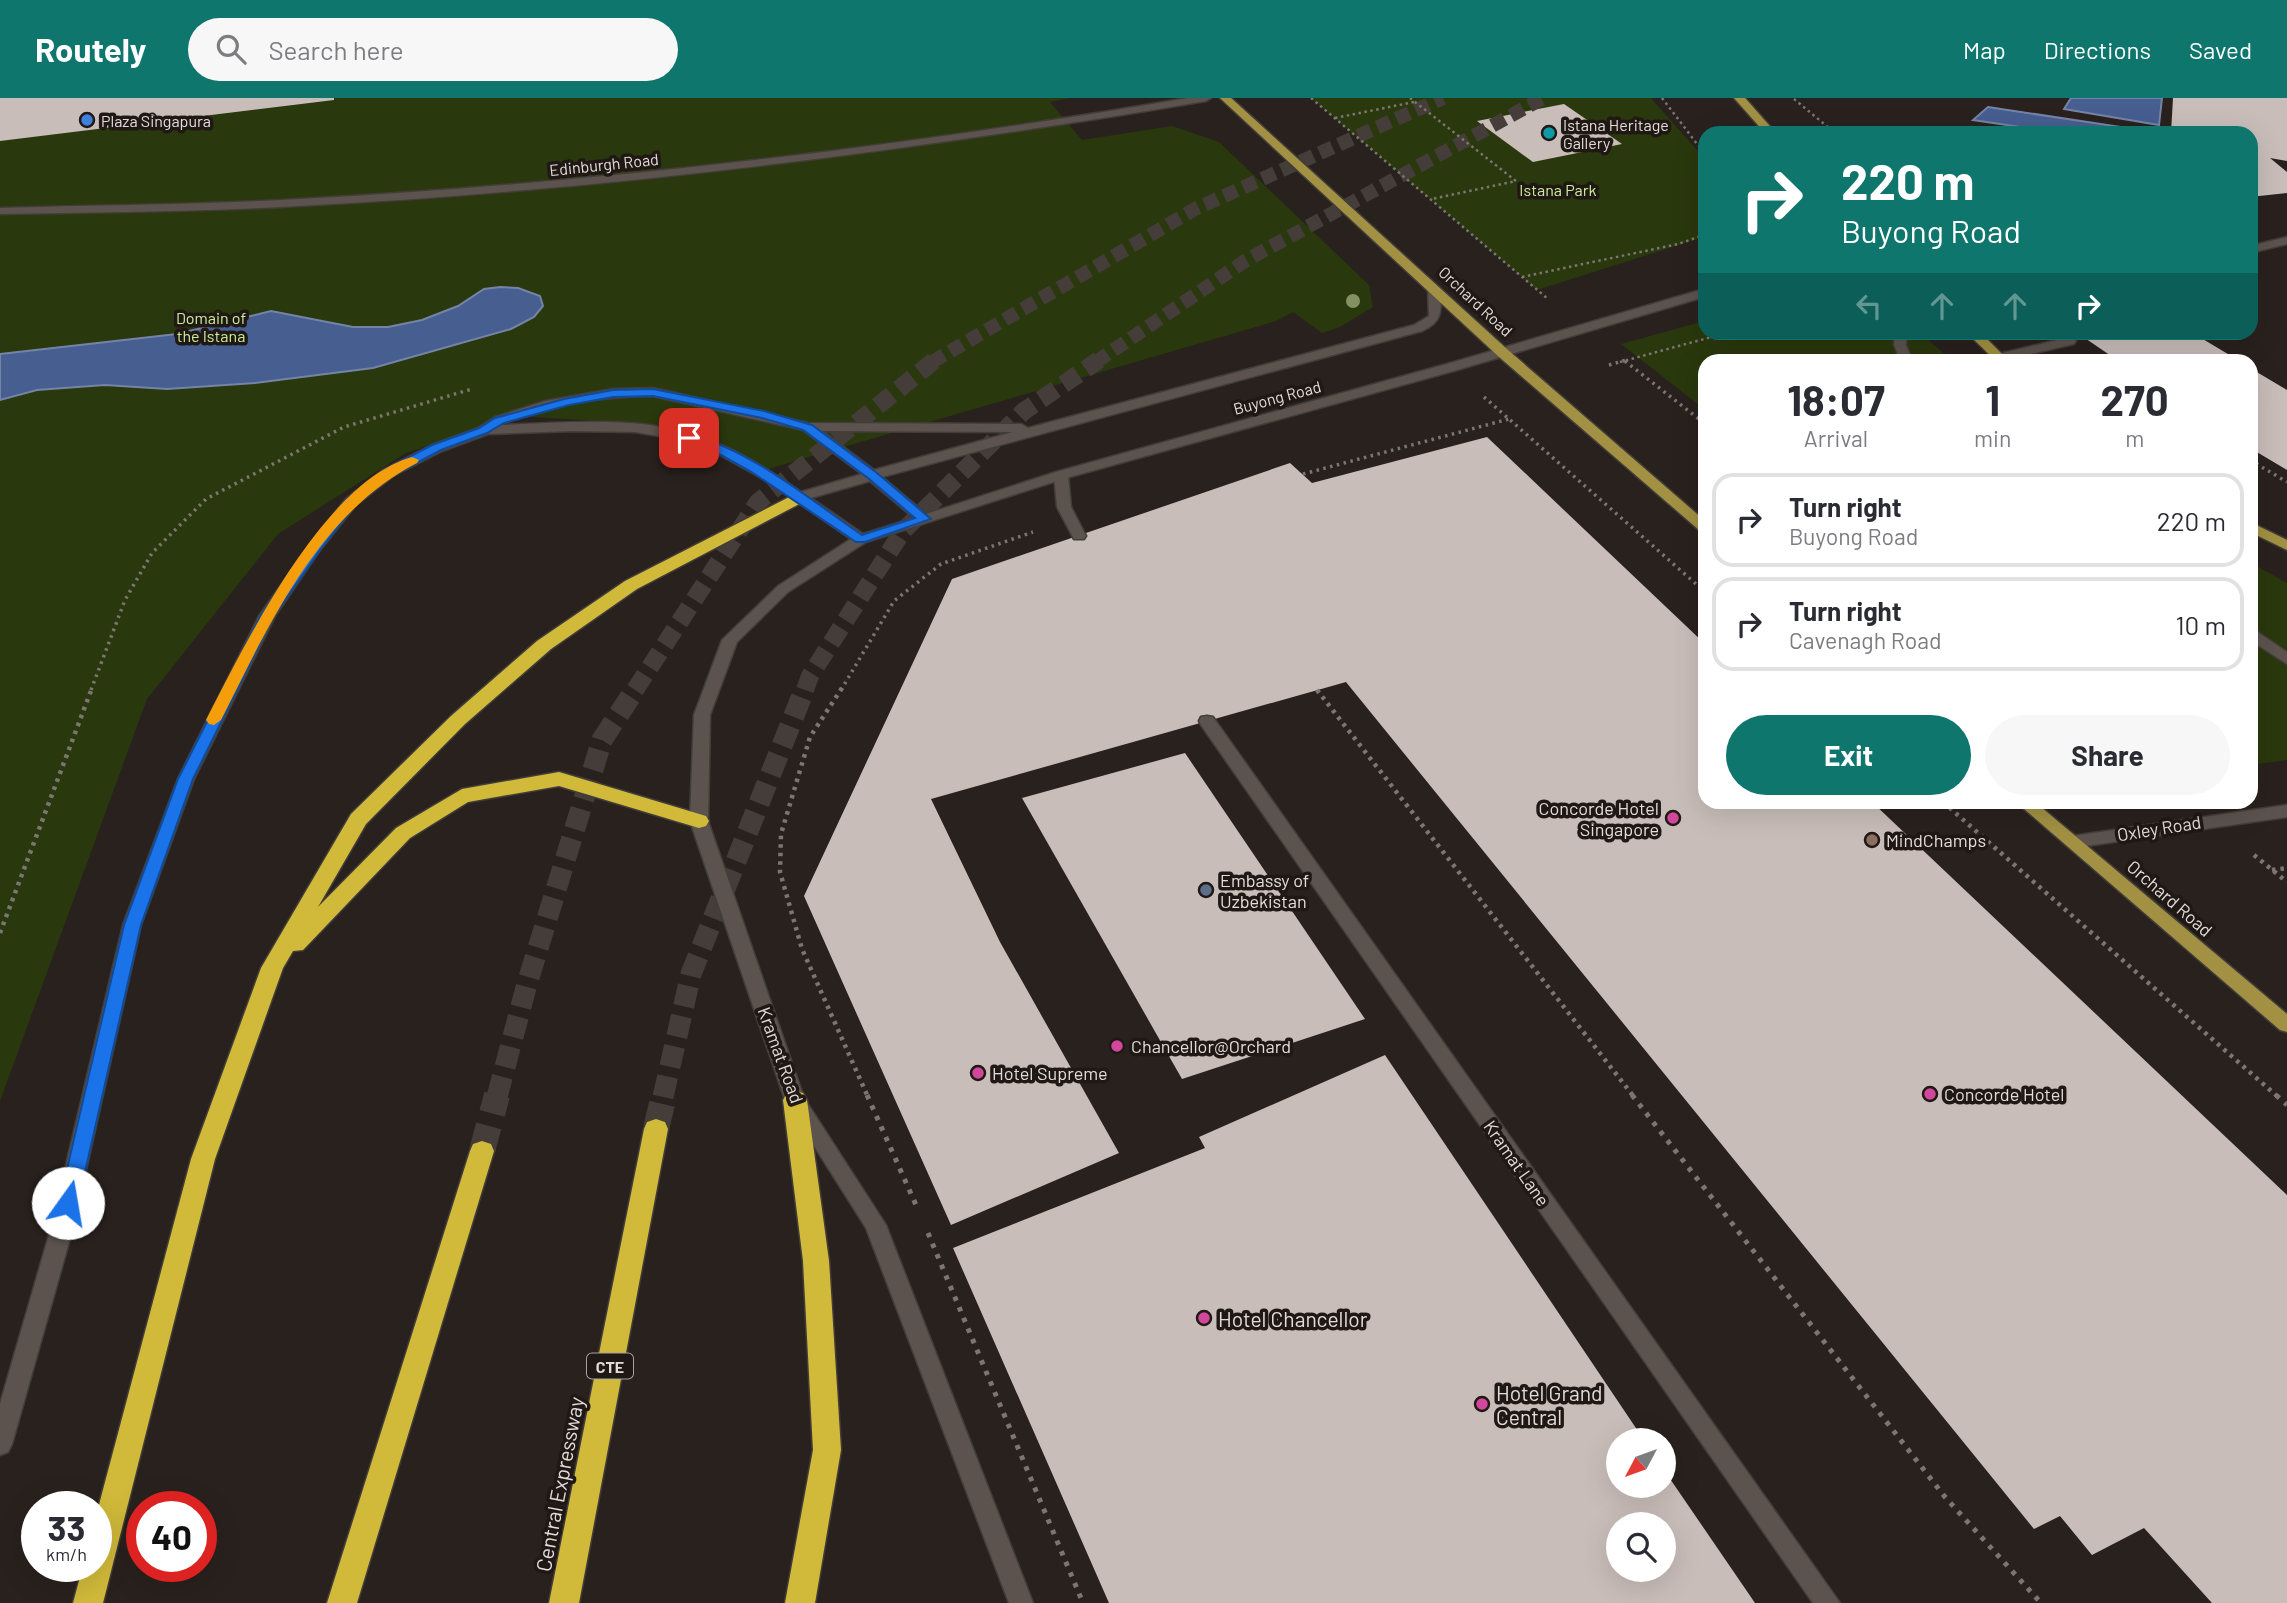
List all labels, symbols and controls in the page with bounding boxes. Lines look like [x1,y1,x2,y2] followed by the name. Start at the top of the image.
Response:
[188,18,678,81] search box
[35,29,146,69] text: Routely
[212,30,250,68] icon: search
[268,34,404,65] text: Search here
[1963,35,2006,64] text: Map
[2044,35,2151,64] text: Directions
[2189,35,2252,64] text: Saved
[101,111,211,130] place label: Plaza Singapura
[79,112,95,128] marker: Plaza Singapura
[1563,115,1669,152] place label: Istana Heritage Gallery
[1541,125,1557,141] marker: Istana Heritage Gallery
[548,149,660,179] street label: Edinburgh Road
[1841,151,1975,210] text: 220 m
[1726,154,1817,245] icon: right
[1519,180,1597,199] park label: Istana Park
[1841,211,2021,249] text: Buyong Road
[1435,262,1517,340] street label: Orchard Road
[1850,287,1888,325] icon: left
[1923,287,1961,325] icon: ahead
[1996,287,2034,325] icon: ahead
[2069,287,2107,325] icon: right
[176,308,246,345] park label: Domain of the Istana
[1787,374,1885,424] text: 18:07
[1985,374,2000,424] text: 1
[2101,374,2169,424] text: 270
[1231,376,1323,418] street label: Buyong Road
[659,408,719,468] pin
[670,419,708,457] icon: arrive
[1804,424,1868,452] text: Arrival
[1974,424,2011,452] text: min
[2125,424,2144,452] text: m
[1789,491,1902,522] text: Turn right
[1730,501,1768,539] icon: right
[2157,505,2226,536] text: 220 m
[1789,522,1918,550] text: Buyong Road
[1789,595,1902,626] text: Turn right
[1730,605,1768,643] icon: right
[2176,609,2226,640] text: 10 m
[1789,626,1942,654] text: Cavenagh Road
[1726,715,1971,795] button: Exit
[1985,715,2230,795] button: Share
[1539,797,1659,840] place label: Concorde Hotel Singapore
[1665,810,1681,826] marker: Concorde Hotel Singapore
[2115,810,2203,846] street label: Oxley Road
[1886,829,1986,851] place label: MindChamps
[1864,832,1880,848] marker: MindChamps
[2123,855,2217,941] street label: Orchard Road
[1220,869,1309,912] place label: Embassy of Uzbekistan
[1198,882,1214,898] marker: Embassy of Uzbekistan
[753,1004,809,1106] street label: Kramat Road
[1131,1035,1291,1057] place label: Chancellor@Orchard
[1109,1038,1125,1054] marker: Chancellor@Orchard
[992,1062,1108,1084] place label: Hotel Supreme
[970,1065,986,1081] marker: Hotel Supreme
[1944,1083,2064,1105] place label: Concorde Hotel
[1922,1086,1938,1102] marker: Concorde Hotel
[1479,1116,1555,1210] street label: Kramat Lane
[31,1166,105,1240] position arrow
[1218,1306,1368,1331] place label: Hotel Chancellor
[1196,1310,1212,1326] marker: Hotel Chancellor
[587,1354,633,1378] road number: CTE
[1496,1380,1602,1429] place label: Hotel Grand Central
[530,1394,588,1574] street label: Central Expressway
[1474,1396,1490,1412] marker: Hotel Grand Central
[1606,1428,1676,1498] north arrow
[1606,1428,1676,1582] map controls
[126,1491,217,1582] speed limit sign: 40
[48,1506,85,1548] text: 33
[1606,1512,1676,1582] button: search
[46,1543,87,1565] text: km/h

